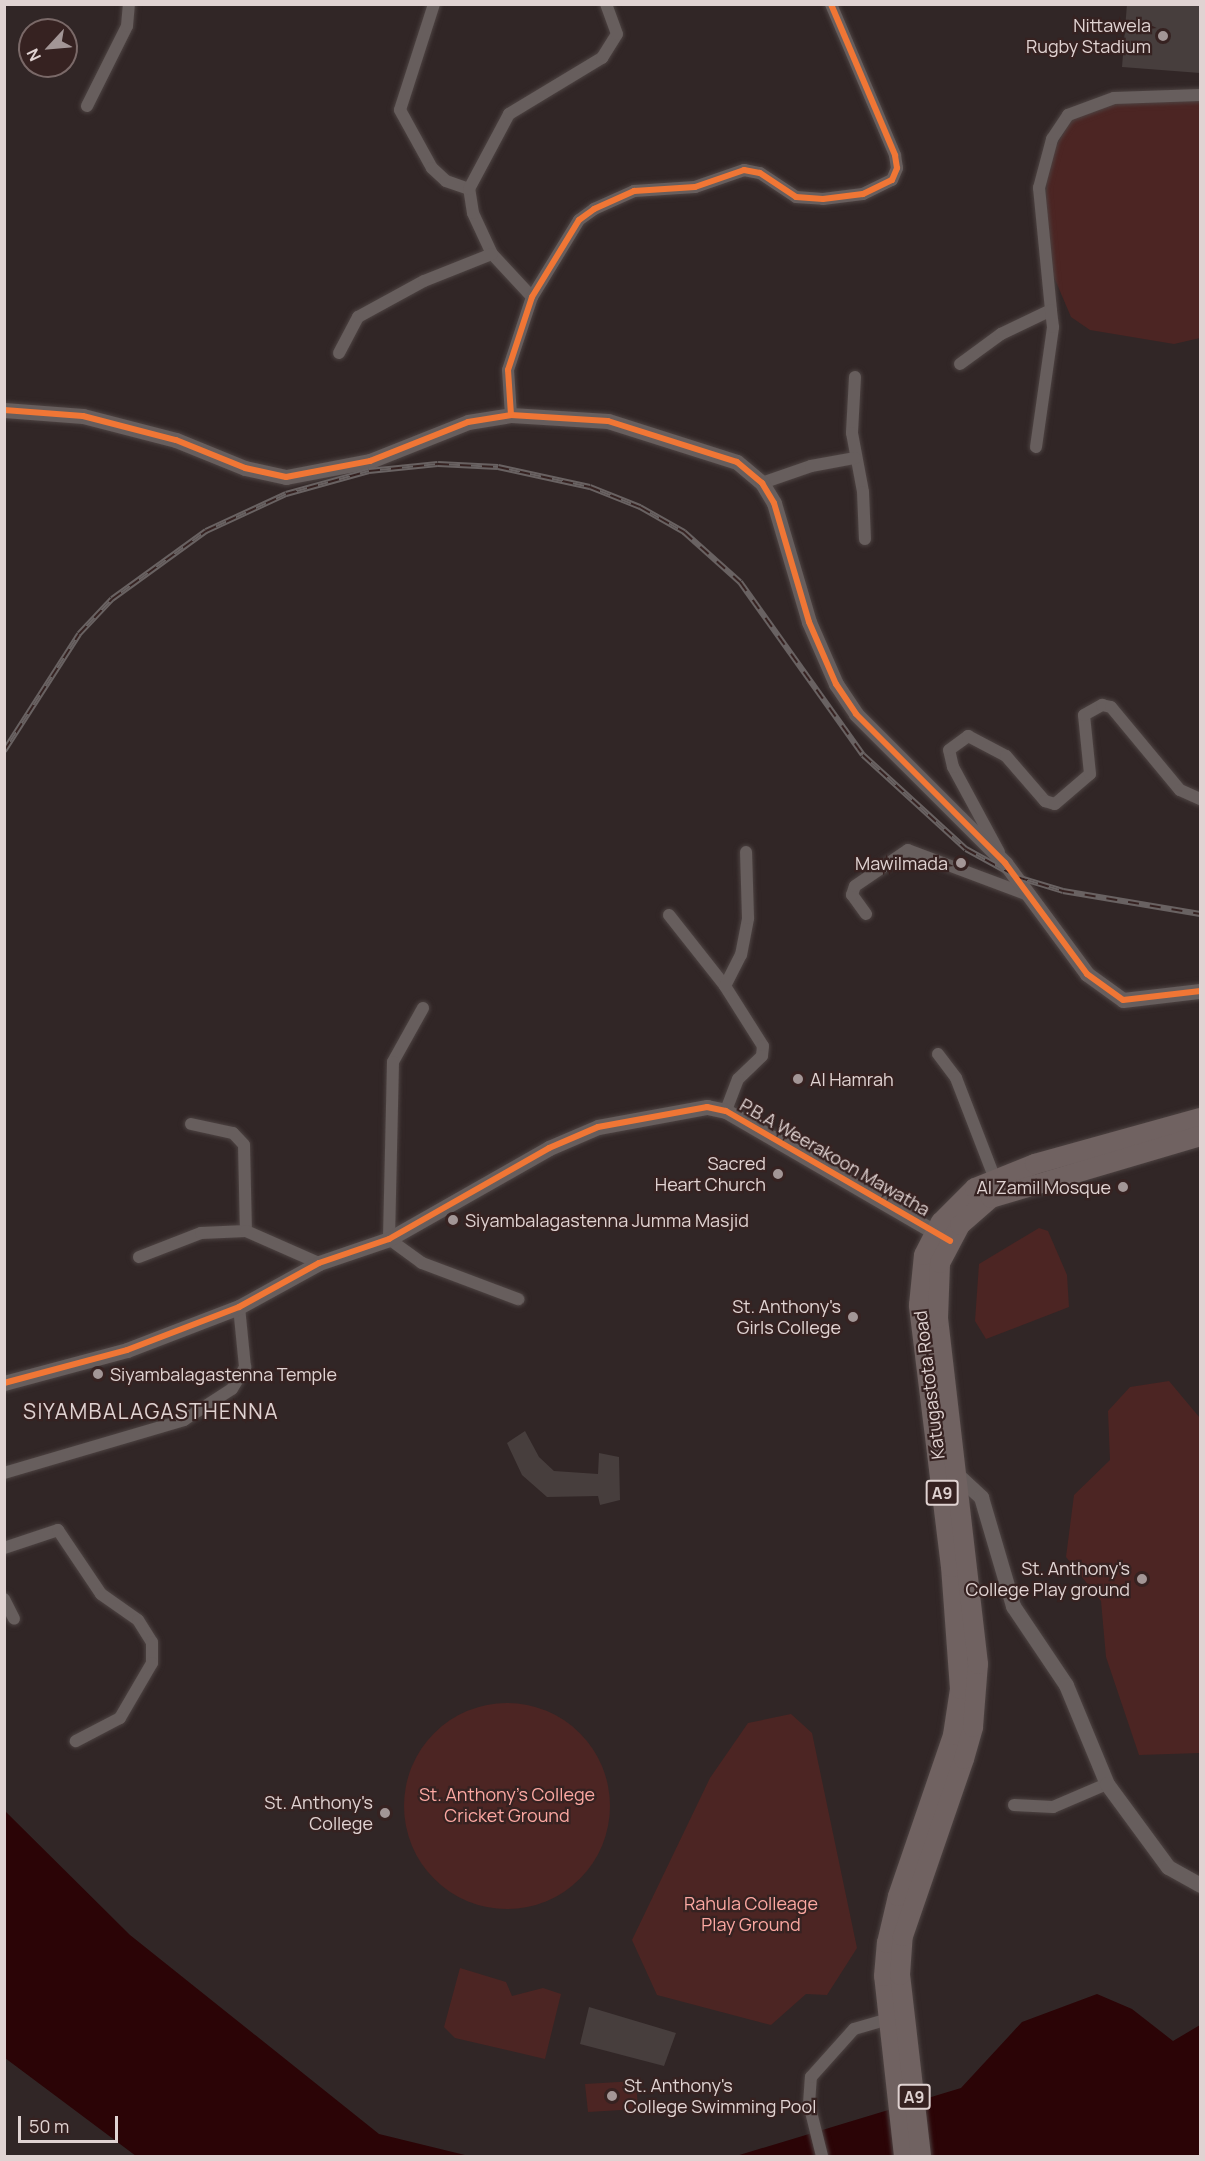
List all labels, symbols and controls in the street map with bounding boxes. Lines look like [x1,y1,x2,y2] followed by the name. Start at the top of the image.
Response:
[1026,15,1151,57] place label: Nittawela Rugby Stadium
[18,18,78,78] north arrow
[1156,29,1170,43] marker: Nittawela Rugby Stadium
[21,45,46,65] text: N
[855,852,948,874] place label: Mawilmada
[952,854,970,872] marker: Mawilmada
[810,1068,894,1090] place label: Al Hamrah
[791,1072,805,1086] marker: Al Hamrah
[736,1094,934,1220] street label: P.B.A Weerakoon Mawatha
[655,1153,766,1196] place label: Sacred Heart Church
[771,1167,785,1181] marker: Sacred Heart Church
[976,1176,1111,1198] place label: Al Zamil Mosque
[1116,1180,1130,1194] marker: Al Zamil Mosque
[465,1209,749,1231] place label: Siyambalagastenna Jumma Masjid
[446,1213,460,1227] marker: Siyambalagastenna Jumma Masjid
[732,1296,841,1338] place label: St. Anthony's Girls College
[909,1309,949,1461] street label: Katugastota Road
[846,1310,860,1324] marker: St. Anthony's Girls College
[110,1363,337,1385] place label: Siyambalagastenna Temple
[91,1367,105,1381] marker: Siyambalagastenna Temple
[23,1398,279,1424] district label: SIYAMBALAGASTHENNA
[926,1480,958,1506] road number: A9
[966,1558,1130,1600] place label: St. Anthony's College Play ground
[1135,1572,1149,1586] marker: St. Anthony's College Play ground
[419,1784,595,1826] park label: St. Anthony's College Cricket Ground
[264,1792,373,1834] place label: St. Anthony's College
[378,1806,392,1820] marker: St. Anthony's College
[684,1893,818,1936] park label: Rahula Colleage Play Ground
[624,2075,816,2118] place label: St. Anthony's College Swimming Pool
[898,2084,930,2110] road number: A9
[605,2089,619,2103] marker: St. Anthony's College Swimming Pool
[21,2104,122,2142] scale bar
[29,2114,69,2138] text: 50 m

